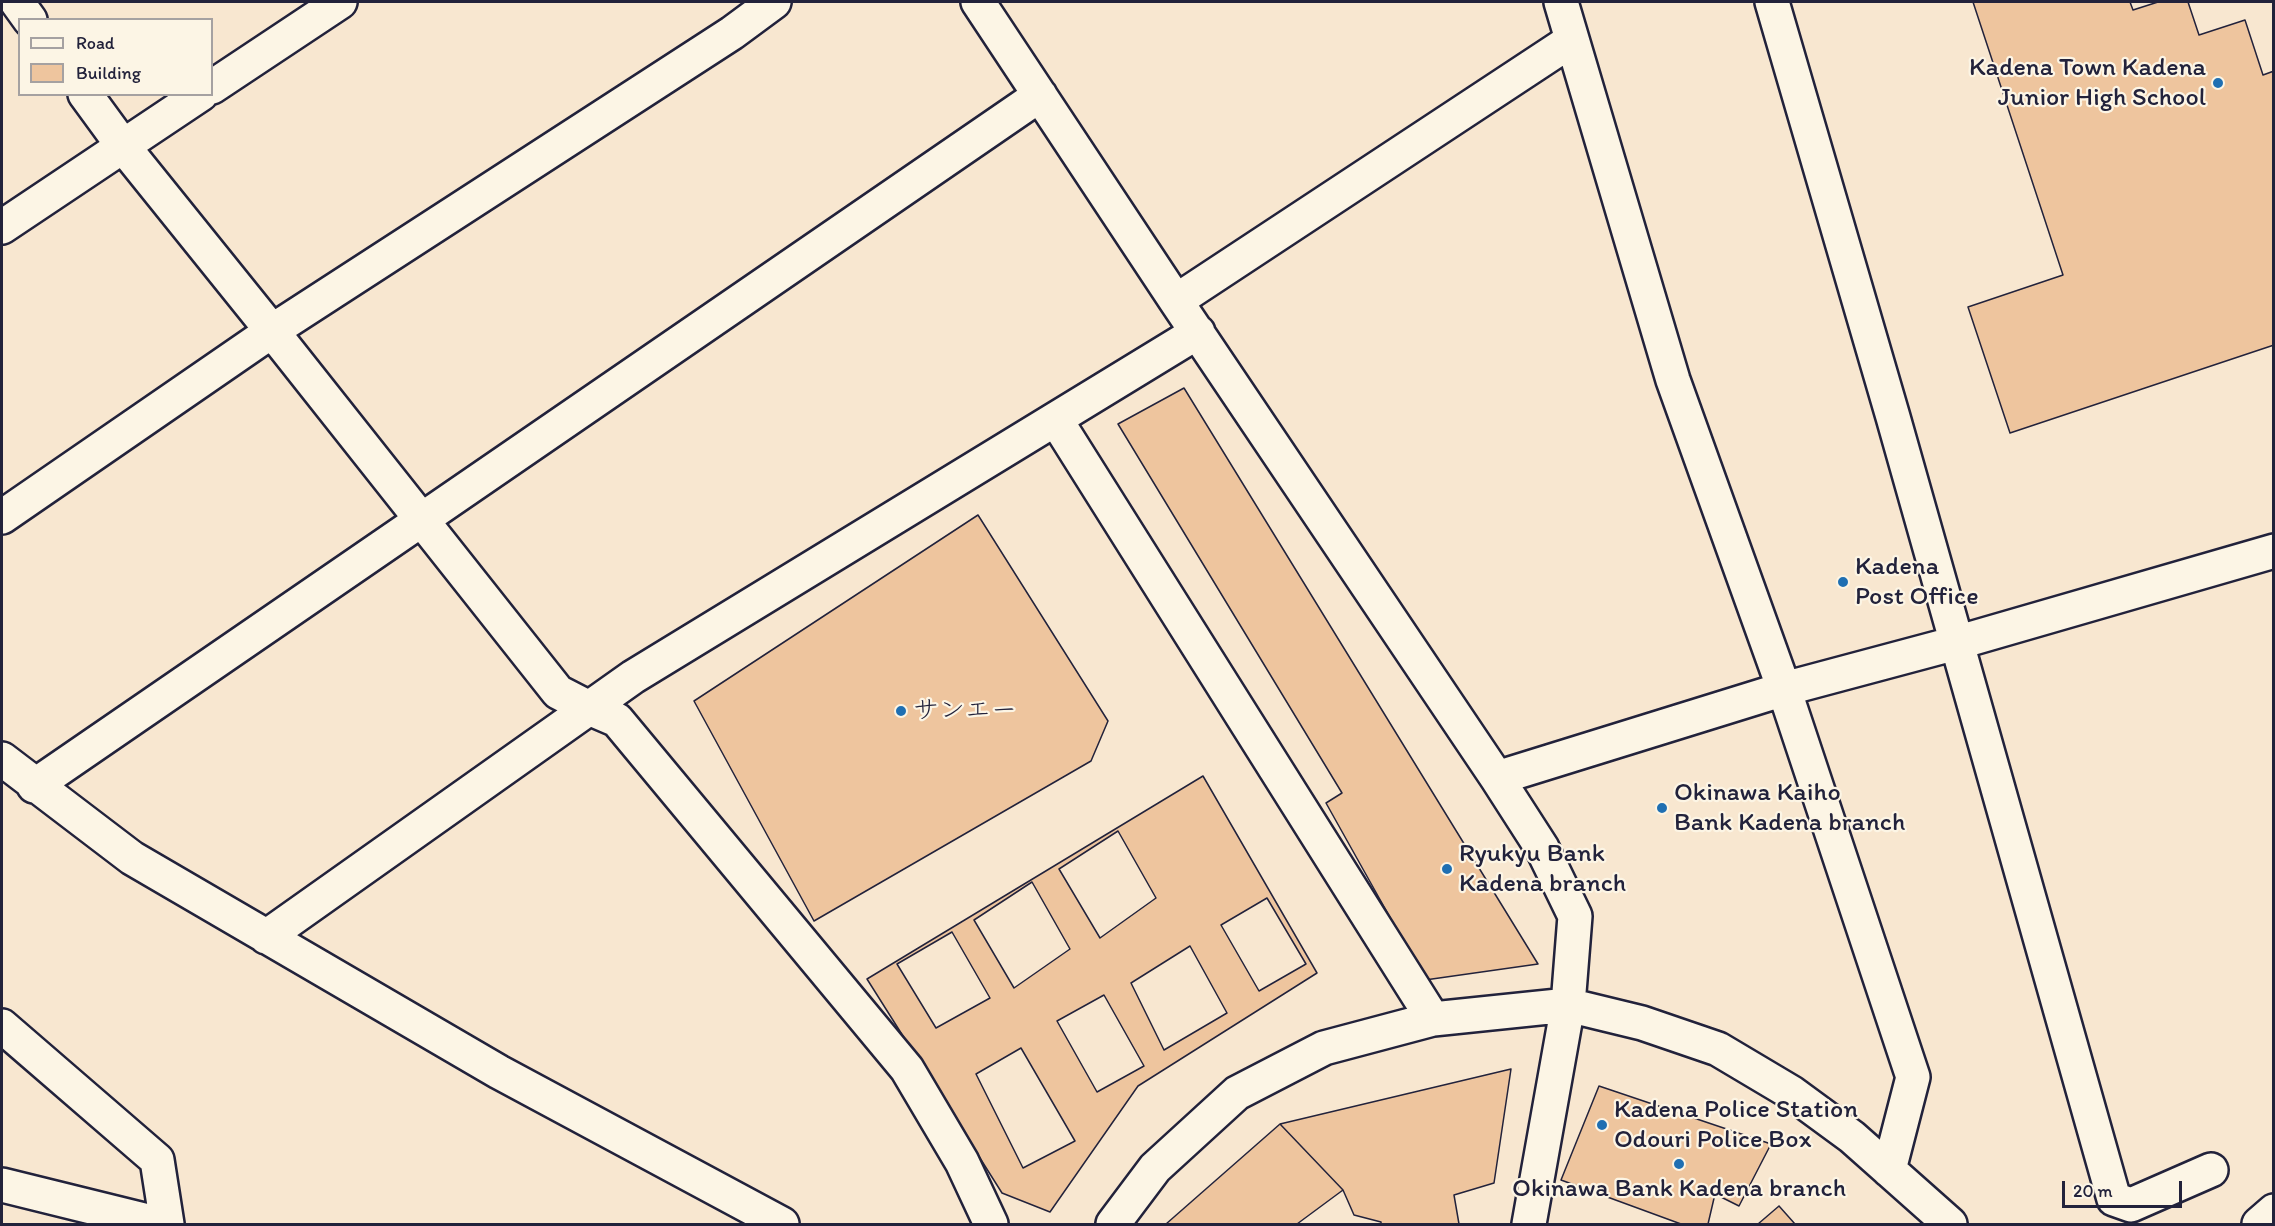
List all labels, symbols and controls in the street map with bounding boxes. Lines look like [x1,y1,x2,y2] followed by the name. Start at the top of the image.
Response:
[18,18,213,96] legend
[76,32,115,54] text: Road
[1969,52,2206,113] place label: Kadena Town Kadena Junior High School
[76,62,141,84] text: Building
[2211,76,2225,90] marker: Kadena Town Kadena Junior High School
[1855,551,1979,612] place label: Kadena Post Office
[1836,575,1850,589] marker: Kadena Post Office
[913,695,1017,727] place label: サンエー
[894,704,908,718] marker: サンエー
[1674,777,1905,838] place label: Okinawa Kaiho Bank Kadena branch
[1655,801,1669,815] marker: Okinawa Kaiho Bank Kadena branch
[1459,838,1626,900] place label: Ryukyu Bank Kadena branch
[1440,862,1454,876] marker: Ryukyu Bank Kadena branch
[1614,1094,1858,1156] place label: Kadena Police Station Odouri Police Box
[1595,1118,1609,1132] marker: Kadena Police Station Odouri Police Box
[1672,1157,1686,1171] marker: Okinawa Bank Kadena branch
[2065,1169,2185,1207] scale bar
[1512,1173,1846,1205] place label: Okinawa Bank Kadena branch
[2073,1180,2113,1202] text: 20 m

